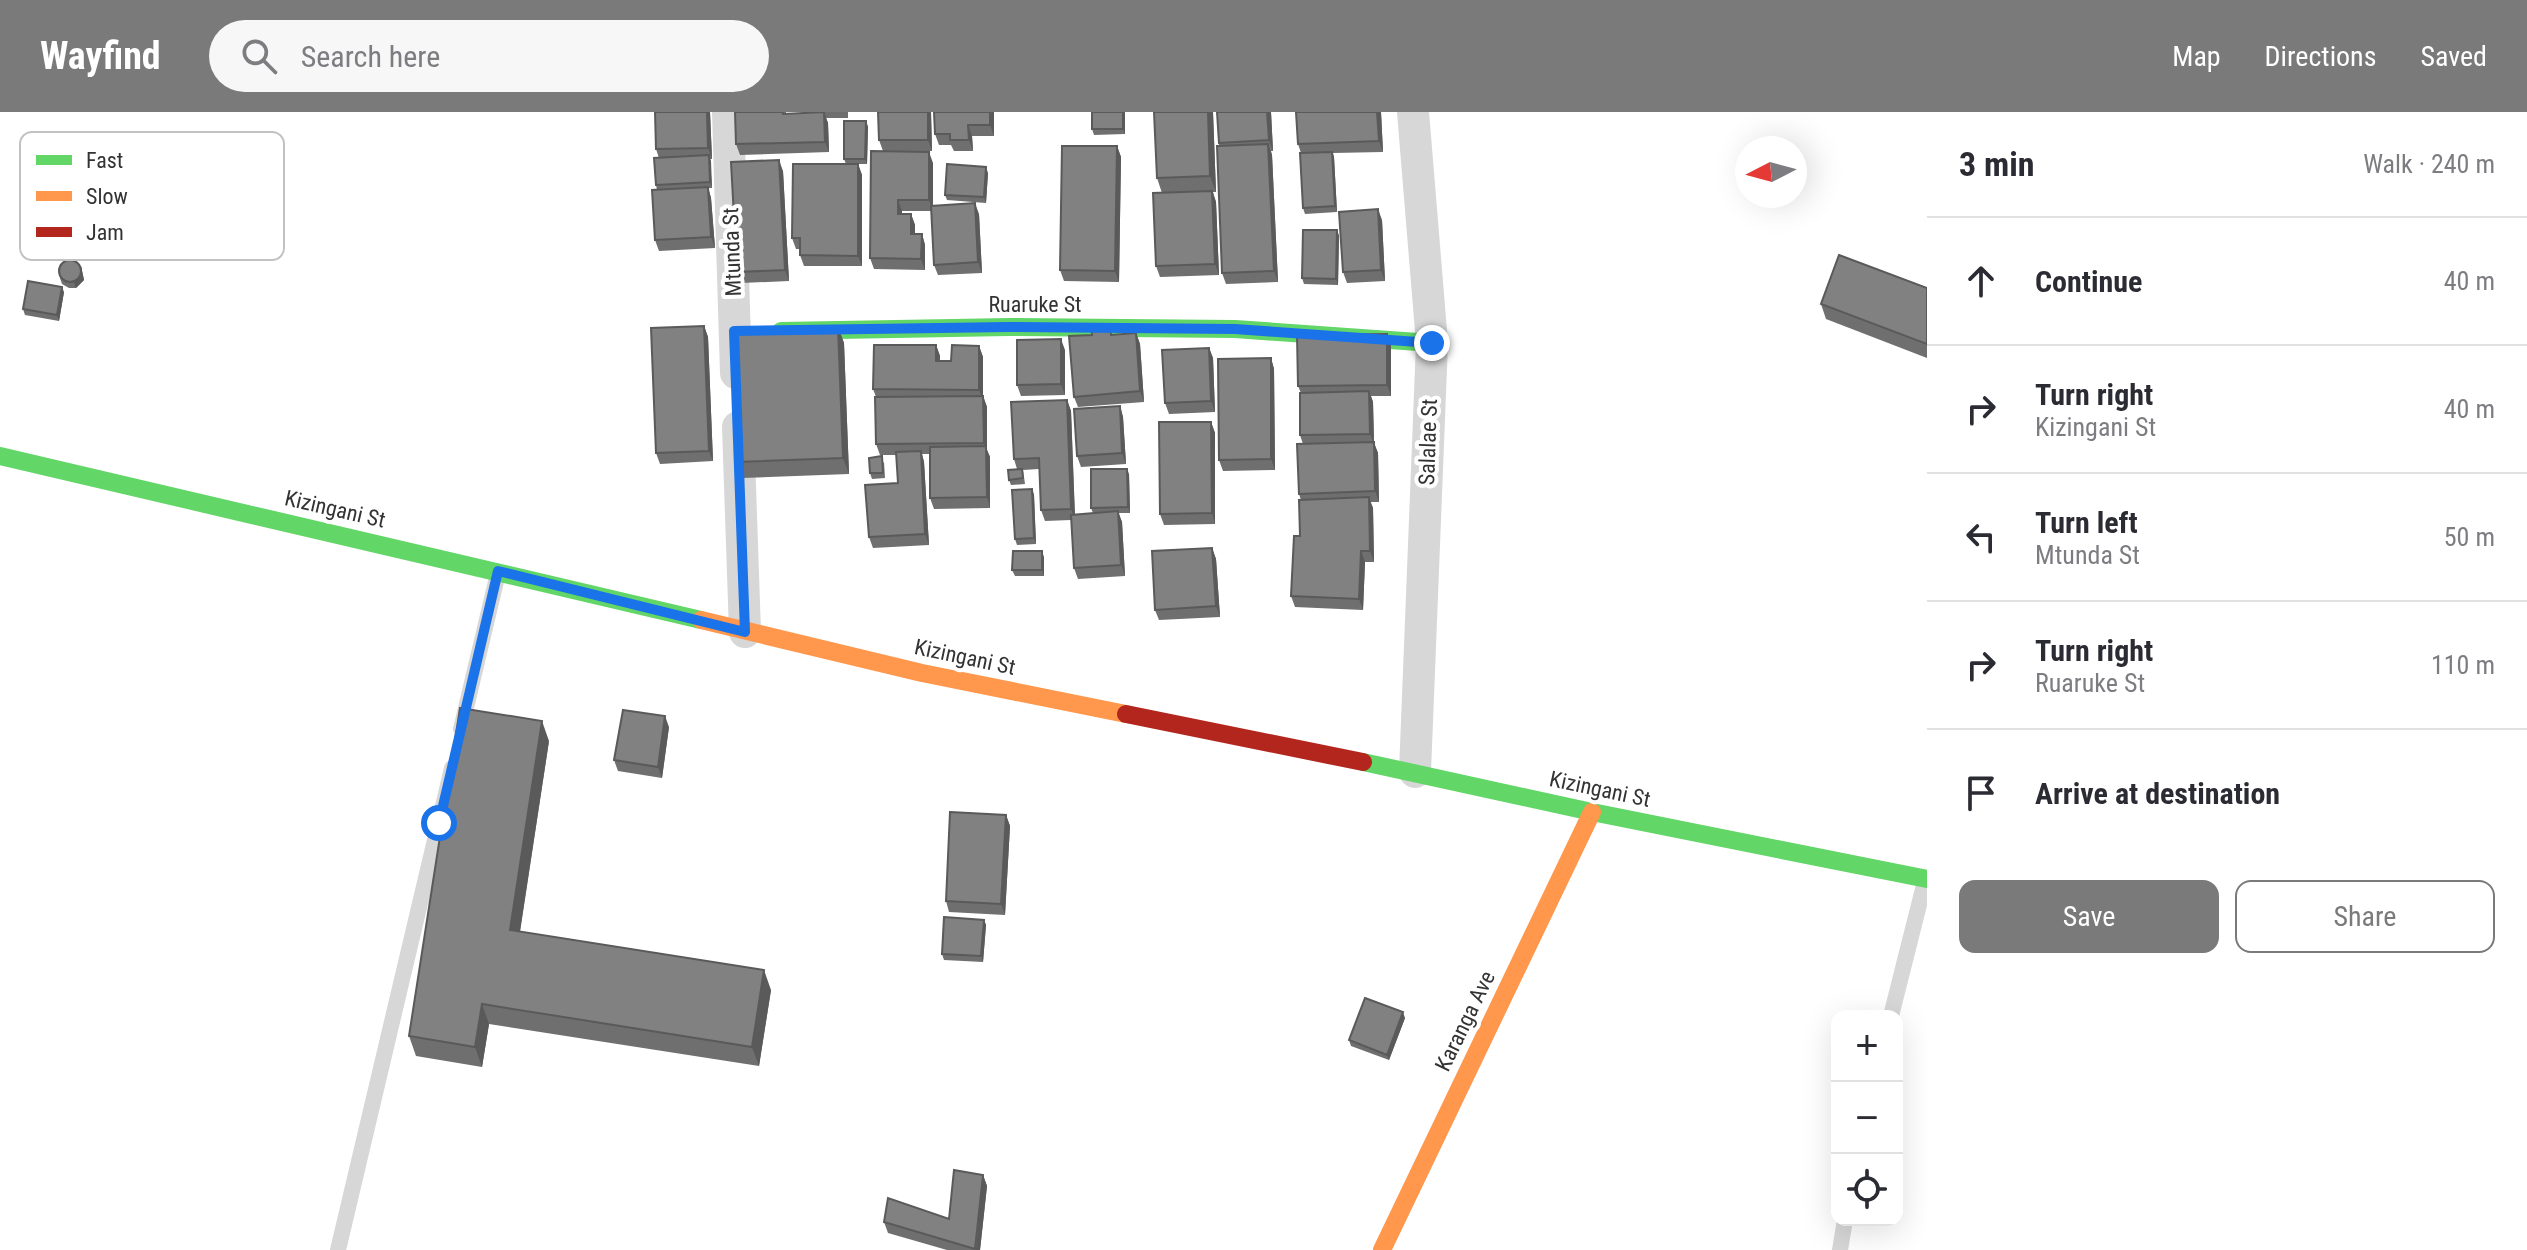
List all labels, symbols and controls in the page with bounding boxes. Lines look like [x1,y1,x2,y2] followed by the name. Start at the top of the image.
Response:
[209,20,769,92] search box
[40,34,161,78] text: Wayfind
[237,34,281,78] icon: search
[301,39,440,74] text: Search here
[2172,40,2221,73] text: Map
[2265,40,2376,73] text: Directions
[2420,40,2487,73] text: Saved
[20,132,284,260] legend
[1735,136,1807,208] north arrow
[1959,144,2035,184] text: 3 min
[86,148,123,173] text: Fast
[2363,149,2495,179] text: Walk · 240 m
[86,184,128,209] text: Slow
[718,207,746,297] street label: Mtunda St
[86,220,124,245] text: Jam
[1959,259,2003,303] icon: ahead
[2035,264,2142,299] text: Continue
[2444,266,2495,296] text: 40 m
[988,292,1082,317] street label: Ruaruke St
[1414,325,1450,361] route end
[2035,377,2153,412] text: Turn right
[1959,387,2003,431] icon: right
[2444,394,2495,424] text: 40 m
[1414,398,1442,486] street label: Salalae St
[2035,412,2156,442] text: Kizingani St
[282,485,388,533] street label: Kizingani St
[2035,505,2138,540] text: Turn left
[1959,515,2003,559] icon: left
[2444,522,2495,552] text: 50 m
[2035,540,2140,570] text: Mtunda St
[2035,633,2153,668] text: Turn right
[912,634,1018,680] street label: Kizingani St
[1959,643,2003,687] icon: right
[2431,650,2495,680] text: 110 m
[2035,668,2145,698] text: Ruaruke St
[1547,766,1653,812] street label: Kizingani St
[1959,771,2003,815] icon: arrive
[2035,776,2280,811] text: Arrive at destination
[421,805,457,841] route start
[1959,880,2219,953] button: Save
[2235,880,2495,953] button: Share
[1430,967,1500,1075] street label: Karanga Ave
[1831,1010,1903,1226] map controls
[1831,1010,1903,1082] button: +
[1831,1082,1903,1154] button: −
[1831,1154,1903,1226] button: locate

